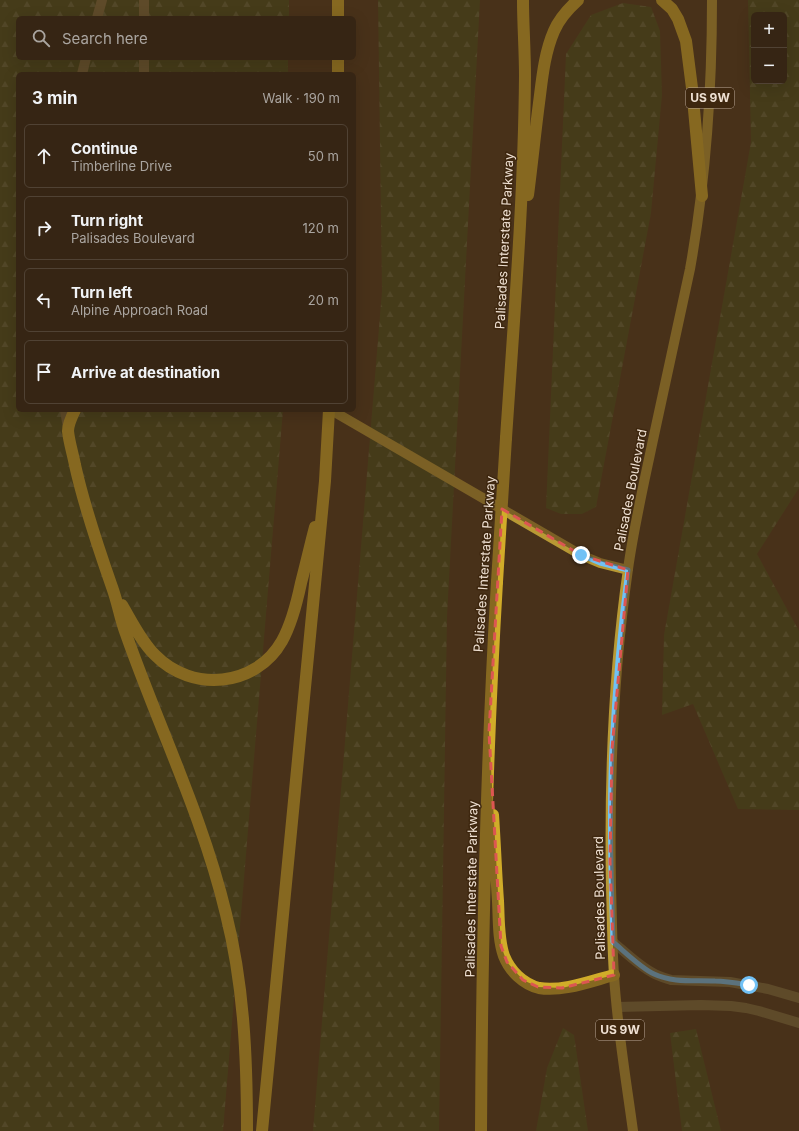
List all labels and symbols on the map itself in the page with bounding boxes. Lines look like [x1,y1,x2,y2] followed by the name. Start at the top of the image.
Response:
[686,88,734,108] road number: US 9W
[491,152,517,330] street label: Palisades Interstate Parkway
[610,428,650,552] street label: Palisades Boulevard
[470,475,498,653] street label: Palisades Interstate Parkway
[572,546,590,564] route end
[461,801,481,977] street label: Palisades Interstate Parkway
[590,836,608,960] street label: Palisades Boulevard
[740,976,758,994] route start
[596,1020,644,1040] road number: US 9W

